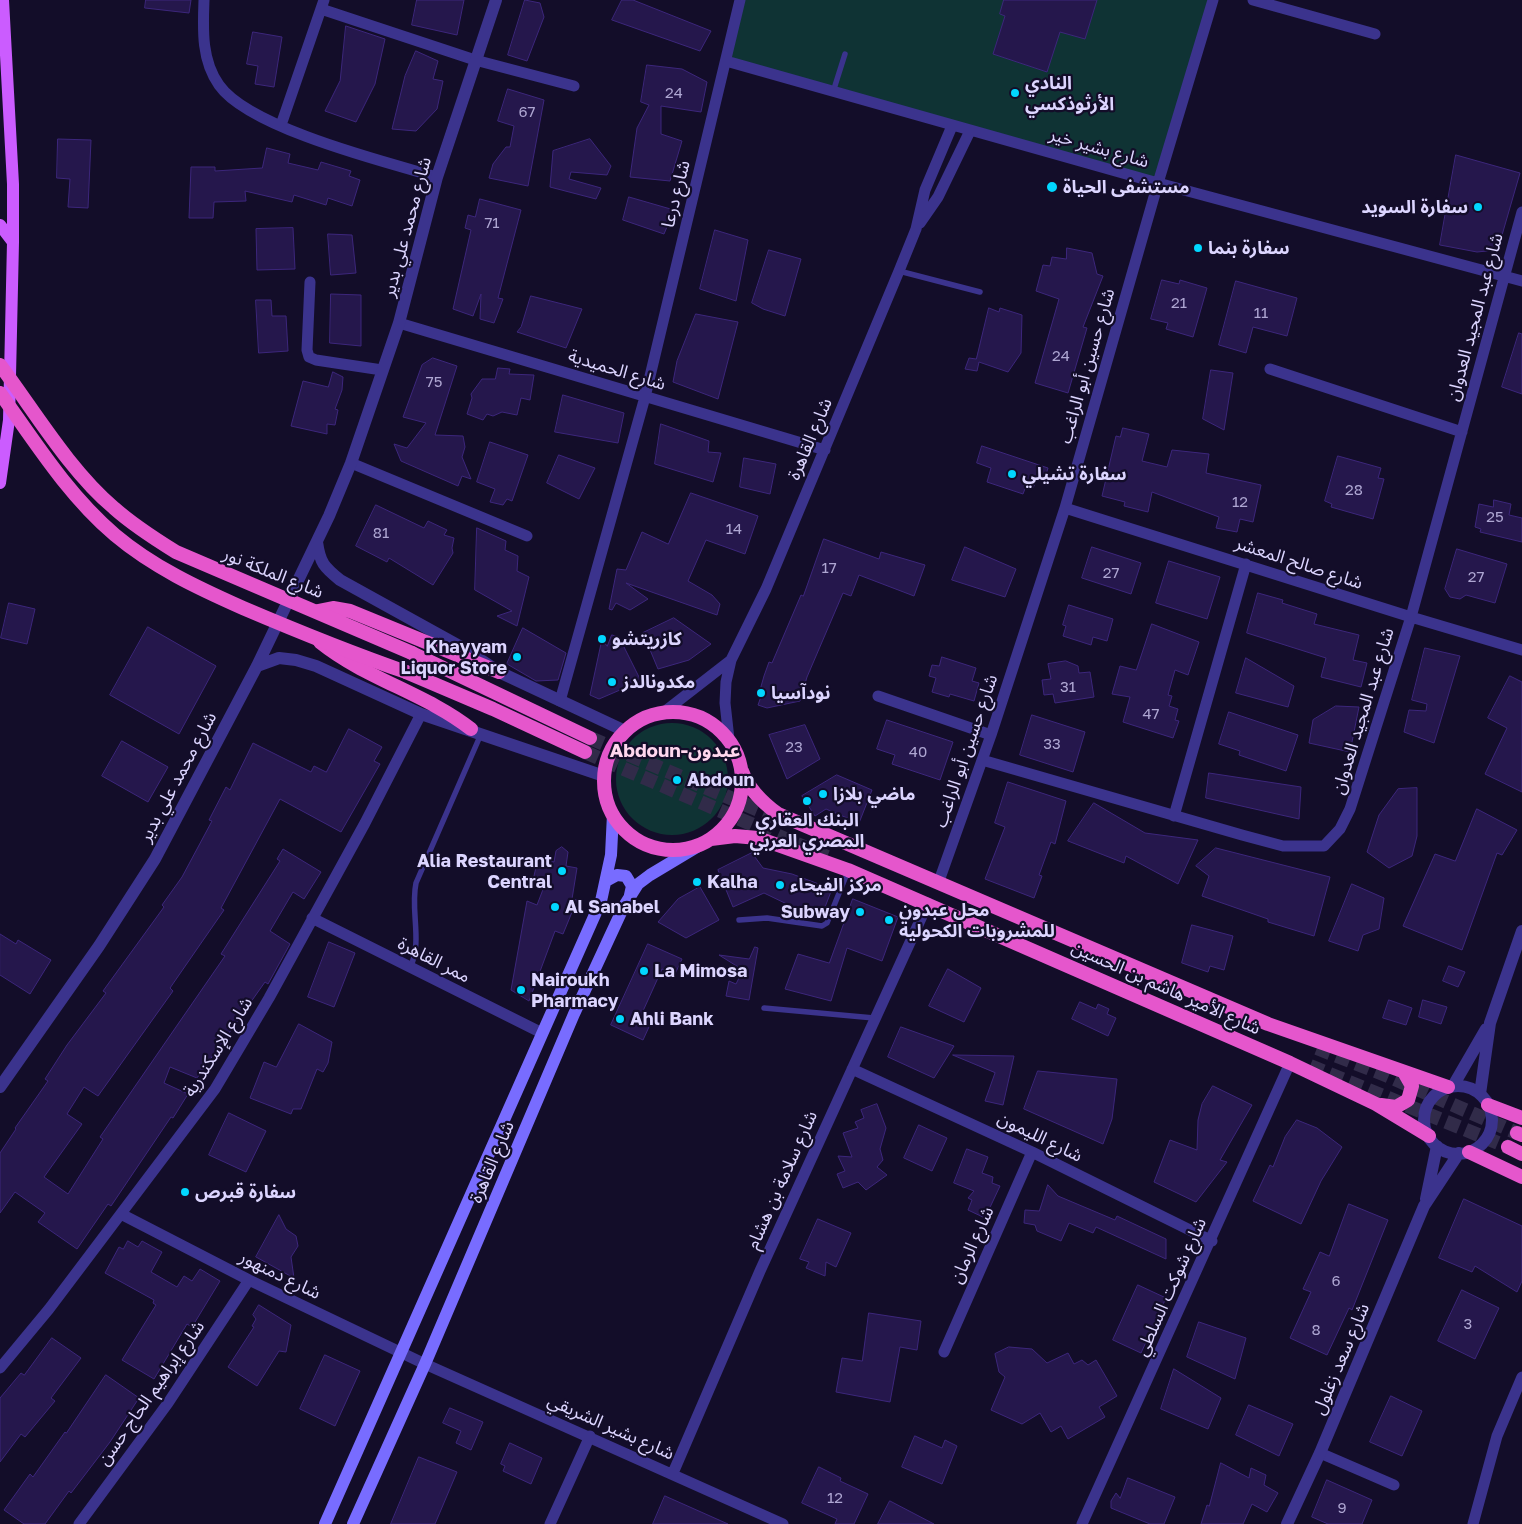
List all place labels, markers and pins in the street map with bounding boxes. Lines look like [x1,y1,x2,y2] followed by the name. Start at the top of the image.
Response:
[1025,72,1114,115] place label: النادي الأرثوذكسي
[1009,87,1021,99] marker: النادي الأرثوذكسي
[1063,176,1190,198] place label: مستشفى الحياة
[1045,180,1059,194] marker: مستشفى الحياة
[1361,196,1468,218] place label: سفارة السويد
[1472,201,1484,213] marker: سفارة السويد
[1208,237,1290,259] place label: سفارة بنما
[1192,242,1204,254] marker: سفارة بنما
[1022,463,1127,485] place label: سفارة تشيلي
[1006,468,1018,480] marker: سفارة تشيلي
[612,628,682,650] place label: كازريتشو
[596,633,608,645] marker: كازريتشو
[400,636,507,679] place label: Khayyam Liquor Store
[511,651,523,663] marker: Khayyam Liquor Store
[622,671,695,693] place label: مكدونالدز
[606,676,618,688] marker: مكدونالدز
[771,682,831,704] place label: نودآسيا
[755,687,767,699] marker: نودآسيا
[687,769,754,791] place label: Abdoun
[671,774,683,786] marker: Abdoun
[833,783,915,805] place label: ماضي بلازا
[817,788,829,800] marker: ماضي بلازا
[801,795,813,807] marker: البنك العقاري المصري العربي
[750,809,864,852] place label: البنك العقاري المصري العربي
[417,850,552,892] place label: Alia Restaurant Central
[556,865,568,877] marker: Alia Restaurant Central
[707,871,758,893] place label: Kalha
[790,874,882,896] place label: مركز الفيحاء
[691,876,703,888] marker: Kalha
[774,879,786,891] marker: مركز الفيحاء
[565,896,660,918] place label: Al Sanabel
[899,899,1055,942] place label: محل عبدون للمشروبات الكحولية
[549,901,561,913] marker: Al Sanabel
[781,901,850,923] place label: Subway
[854,906,866,918] marker: Subway
[883,914,895,926] marker: محل عبدون للمشروبات الكحولية
[654,960,747,982] place label: La Mimosa
[638,965,650,977] marker: La Mimosa
[531,969,618,1012] place label: Nairoukh Pharmacy
[515,984,527,996] marker: Nairoukh Pharmacy
[630,1008,714,1030] place label: Ahli Bank
[614,1013,626,1025] marker: Ahli Bank
[195,1181,296,1203] place label: سفارة قبرص
[179,1186,191,1198] marker: سفارة قبرص

